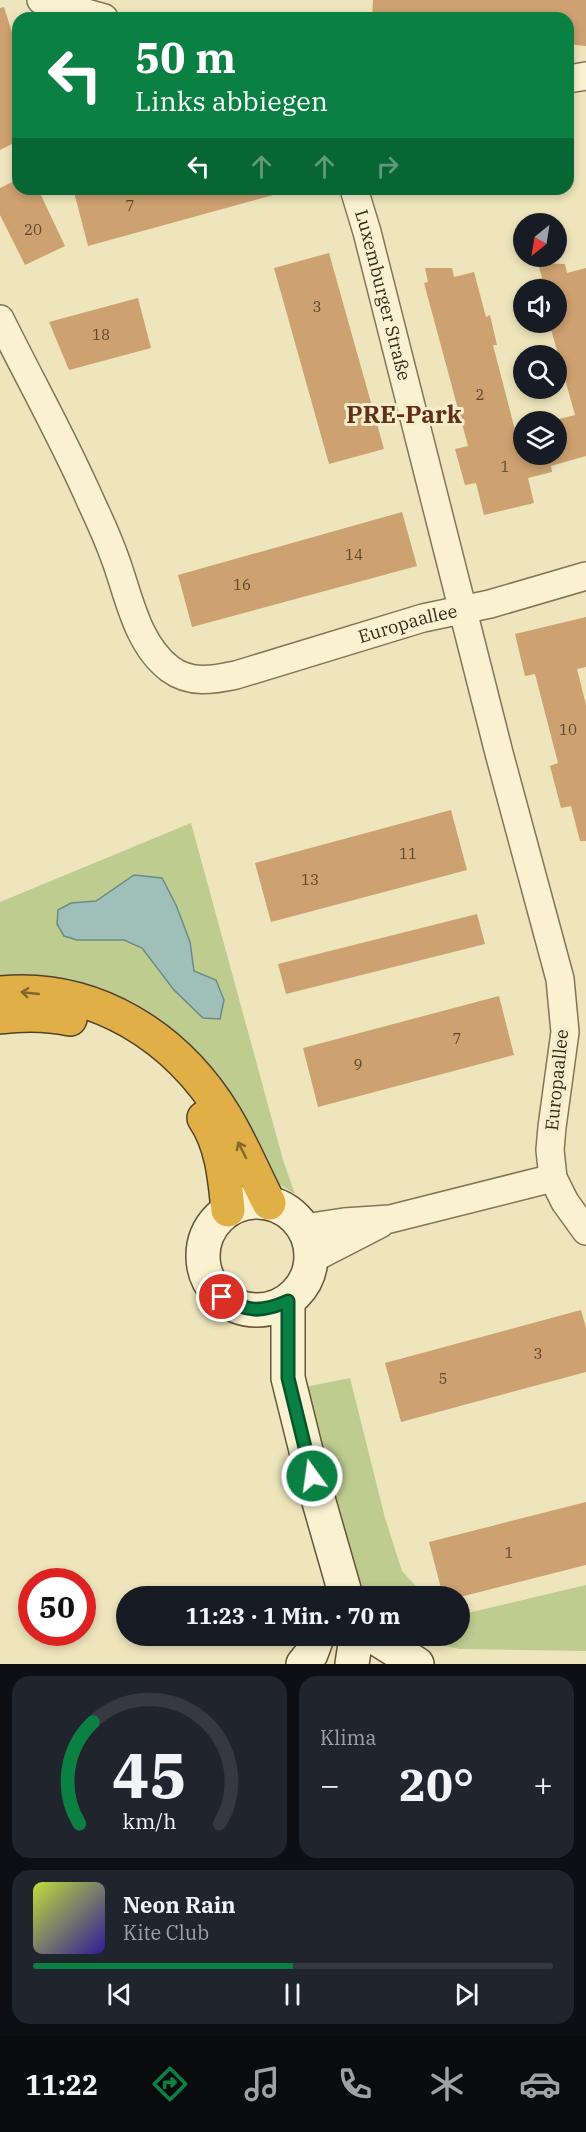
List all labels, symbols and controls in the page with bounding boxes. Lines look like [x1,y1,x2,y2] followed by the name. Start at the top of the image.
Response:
[135,30,236,85] text: 50 m
[36,36,114,114] icon: left
[135,83,328,118] text: Links abbiegen
[182,150,215,183] icon: left
[245,150,278,183] icon: ahead
[308,150,341,183] icon: ahead
[371,150,404,183] icon: right
[125,196,135,215] house number: 7
[350,207,416,383] street label: Luxemburger Straße
[513,213,567,267] north arrow
[513,213,567,465] map controls
[24,220,42,239] house number: 20
[513,279,567,333] button: sound
[312,297,322,316] house number: 3
[92,325,110,344] house number: 18
[513,345,567,399] button: search
[475,385,485,404] house number: 2
[346,398,462,430] district label: PRE-Park
[513,411,567,465] button: layers
[500,457,510,476] house number: 1
[345,545,363,564] house number: 14
[233,575,251,594] house number: 16
[355,599,459,648] street label: Europaallee
[559,720,577,739] house number: 10
[399,844,417,863] house number: 11
[301,870,319,889] house number: 13
[21,987,41,998] one-way arrow
[540,1028,573,1132] street label: Europaallee
[452,1029,462,1048] house number: 7
[353,1055,363,1074] house number: 9
[236,1142,248,1160] one-way arrow
[196,1271,247,1322] pin
[205,1280,238,1313] icon: arrive
[533,1344,543,1363] house number: 3
[438,1369,448,1388] house number: 5
[280,1444,344,1508] position arrow
[504,1543,514,1562] house number: 1
[18,1568,96,1646] speed limit sign: 50
[186,1601,400,1630] text: 11:23 · 1 Min. · 70 m
[320,1724,376,1751] text: Klima
[112,1734,187,1815] text: 45
[399,1755,474,1813] text: 20°
[320,1763,340,1806] text: −
[533,1763,553,1806] text: +
[122,1807,177,1835] text: km/h
[123,1890,236,1919] text: Neon Rain
[123,1919,209,1946] text: Kite Club
[103,1978,136,2011] icon: previous
[276,1978,309,2011] icon: pause
[450,1978,483,2011] icon: next
[149,2063,191,2105] icon: directions
[241,2063,283,2105] icon: music
[334,2063,376,2105] icon: phone
[426,2063,468,2105] icon: climate
[519,2063,561,2105] icon: car
[25,2067,98,2102] text: 11:22

